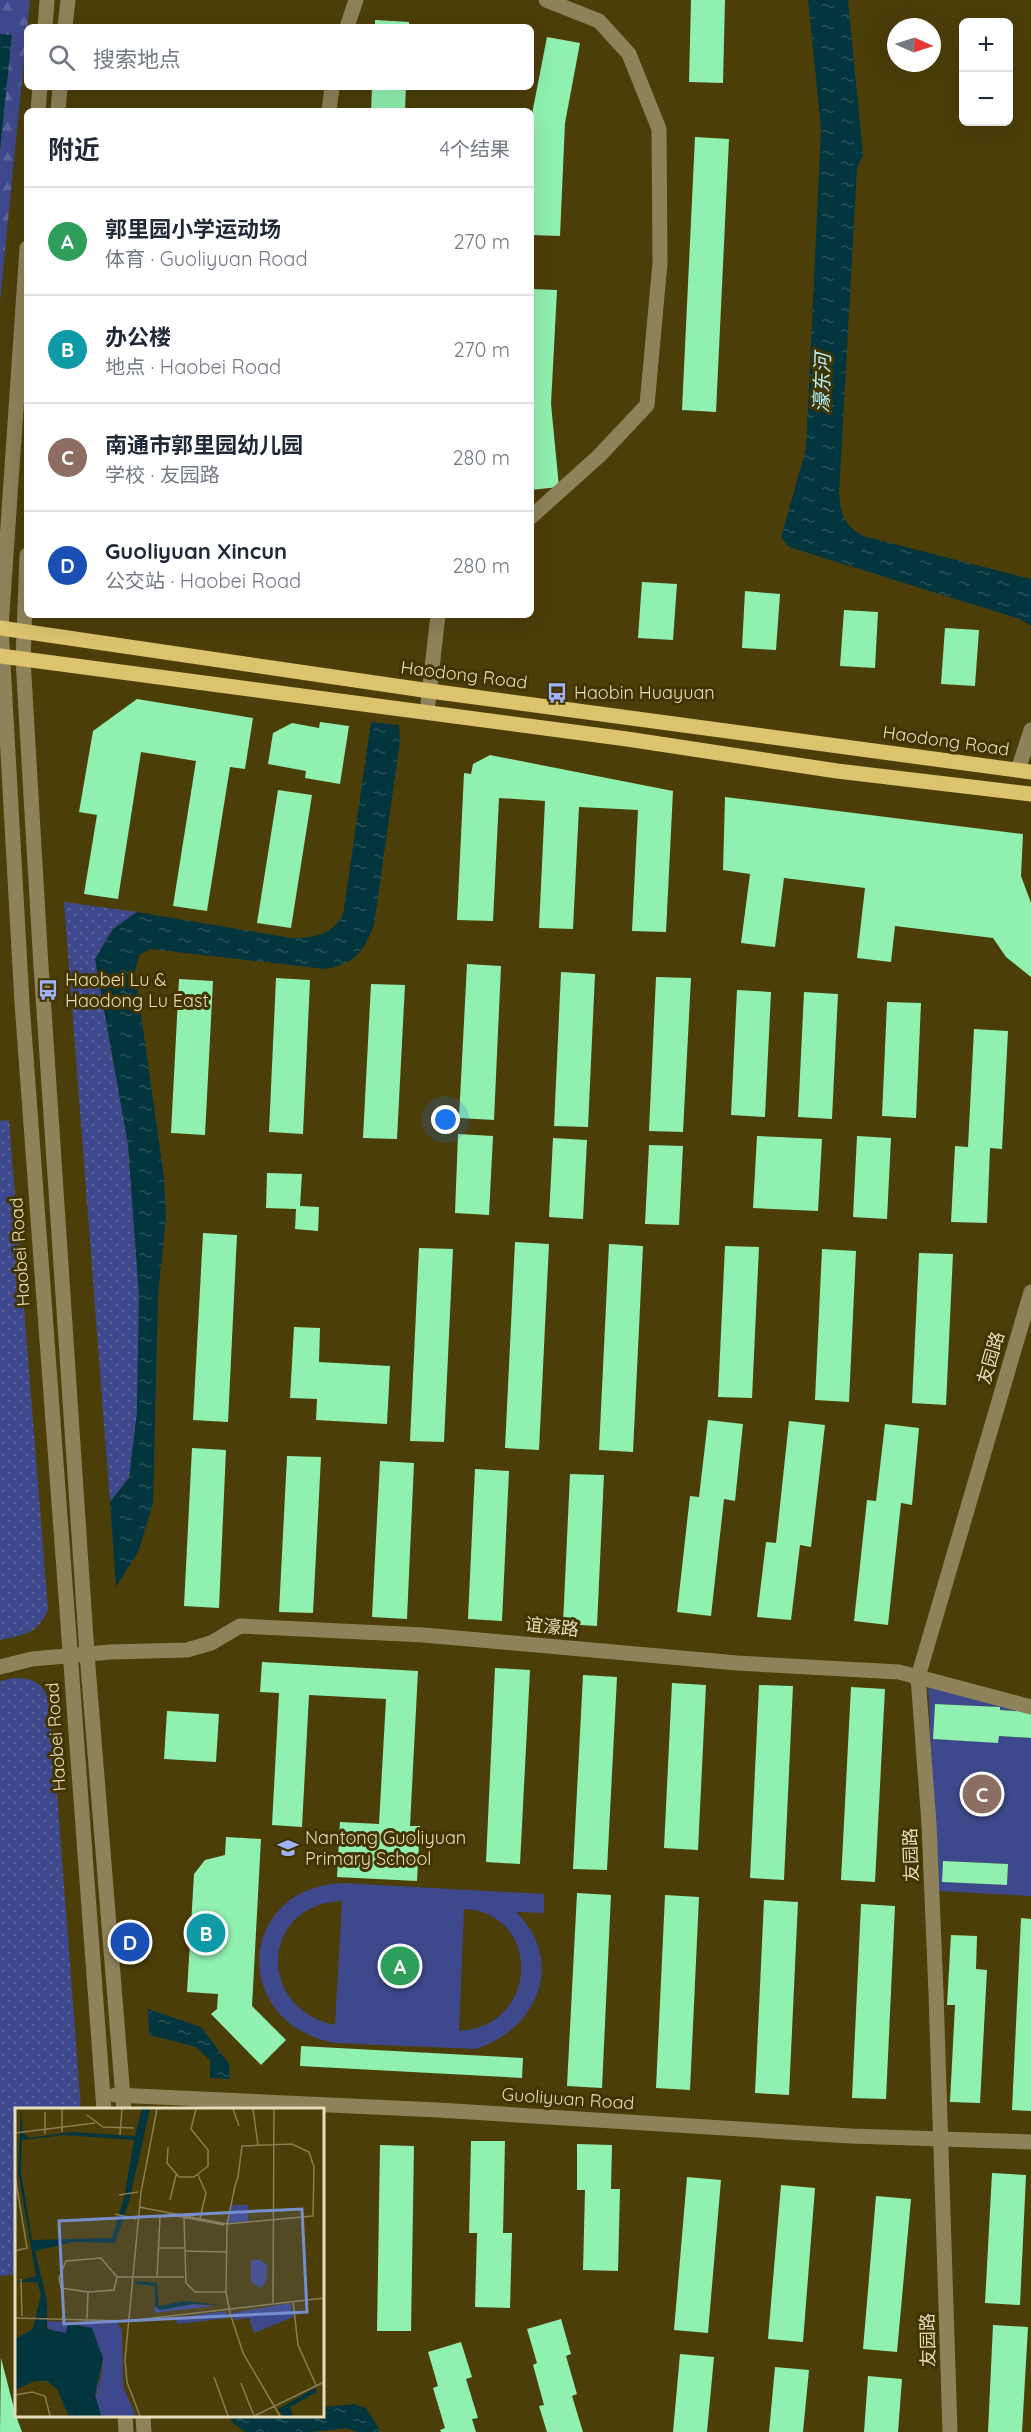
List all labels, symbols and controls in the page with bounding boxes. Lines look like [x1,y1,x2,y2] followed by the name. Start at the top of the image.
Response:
[887,18,941,72] north arrow
[959,18,1013,126] map controls
[959,18,1013,72] button: +
[24,24,534,90] search box
[45,41,78,74] icon: search
[93,45,181,73] text: 搜索地点
[959,72,1013,126] button: −
[48,133,100,166] text: 附近
[439,136,510,161] text: 4个结果
[105,215,281,243] text: 郭里园小学运动场
[61,229,74,254] text: A
[453,229,510,254] text: 270 m
[105,246,308,271] text: 体育 · Guoliyuan Road
[105,323,171,351] text: 办公楼
[61,337,74,362] text: B
[453,337,510,362] text: 270 m
[808,349,835,413] water label: 濠东河
[105,354,281,379] text: 地点 · Haobei Road
[105,431,303,459] text: 南通市郭里园幼儿园
[61,445,74,470] text: C
[453,445,510,470] text: 280 m
[105,462,220,487] text: 学校 · 友园路
[105,537,287,565] text: Guoliyuan Xincun
[60,553,75,578] text: D
[453,553,510,578] text: 280 m
[105,568,301,593] text: 公交站 · Haobei Road
[399,655,529,694] street label: Haodong Road
[545,681,569,705] bus stop icon: Haobin Huayuan
[574,681,715,704] place label: Haobin Huayuan
[881,720,1011,761] street label: Haodong Road
[65,968,208,1012] place label: Haobei Lu & Haodong Lu East
[36,978,60,1002] bus stop icon: Haobei Lu & Haodong Lu East
[431,1105,460,1134] your location
[4,1197,35,1307] street label: Haobei Road
[972,1329,1009,1387] street label: 友园路
[524,1612,580,1641] street label: 谊濠路
[40,1682,71,1792] street label: Haobei Road
[962,1772,1002,1816] pin: C
[305,1826,466,1870] place label: Nantong Guoliyuan Primary School
[898,1828,923,1882] street label: 友园路
[276,1836,300,1860] school or university icon: Nantong Guoliyuan Primary School
[186,1910,226,1956] pin: B
[110,1920,150,1964] pin: D
[380,1944,420,1988] pin: A
[501,2082,635,2115] street label: Guoliyuan Road
[15,2108,324,2417] inset map
[916,2313,939,2367] street label: 友园路

